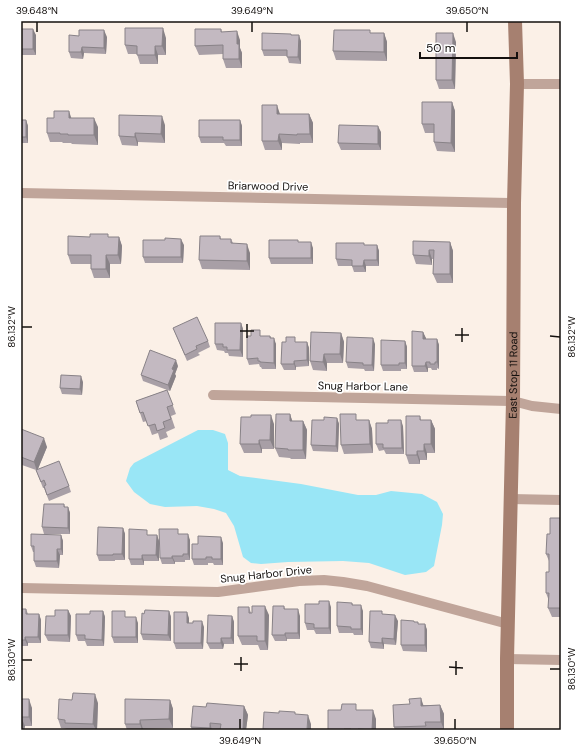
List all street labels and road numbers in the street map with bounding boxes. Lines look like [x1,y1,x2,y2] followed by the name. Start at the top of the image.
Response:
[228,178,308,194] street label: Briarwood Drive
[506,331,520,419] street label: East Stop 11 Road
[318,378,408,394] street label: Snug Harbor Lane
[219,562,313,586] street label: Snug Harbor Drive

